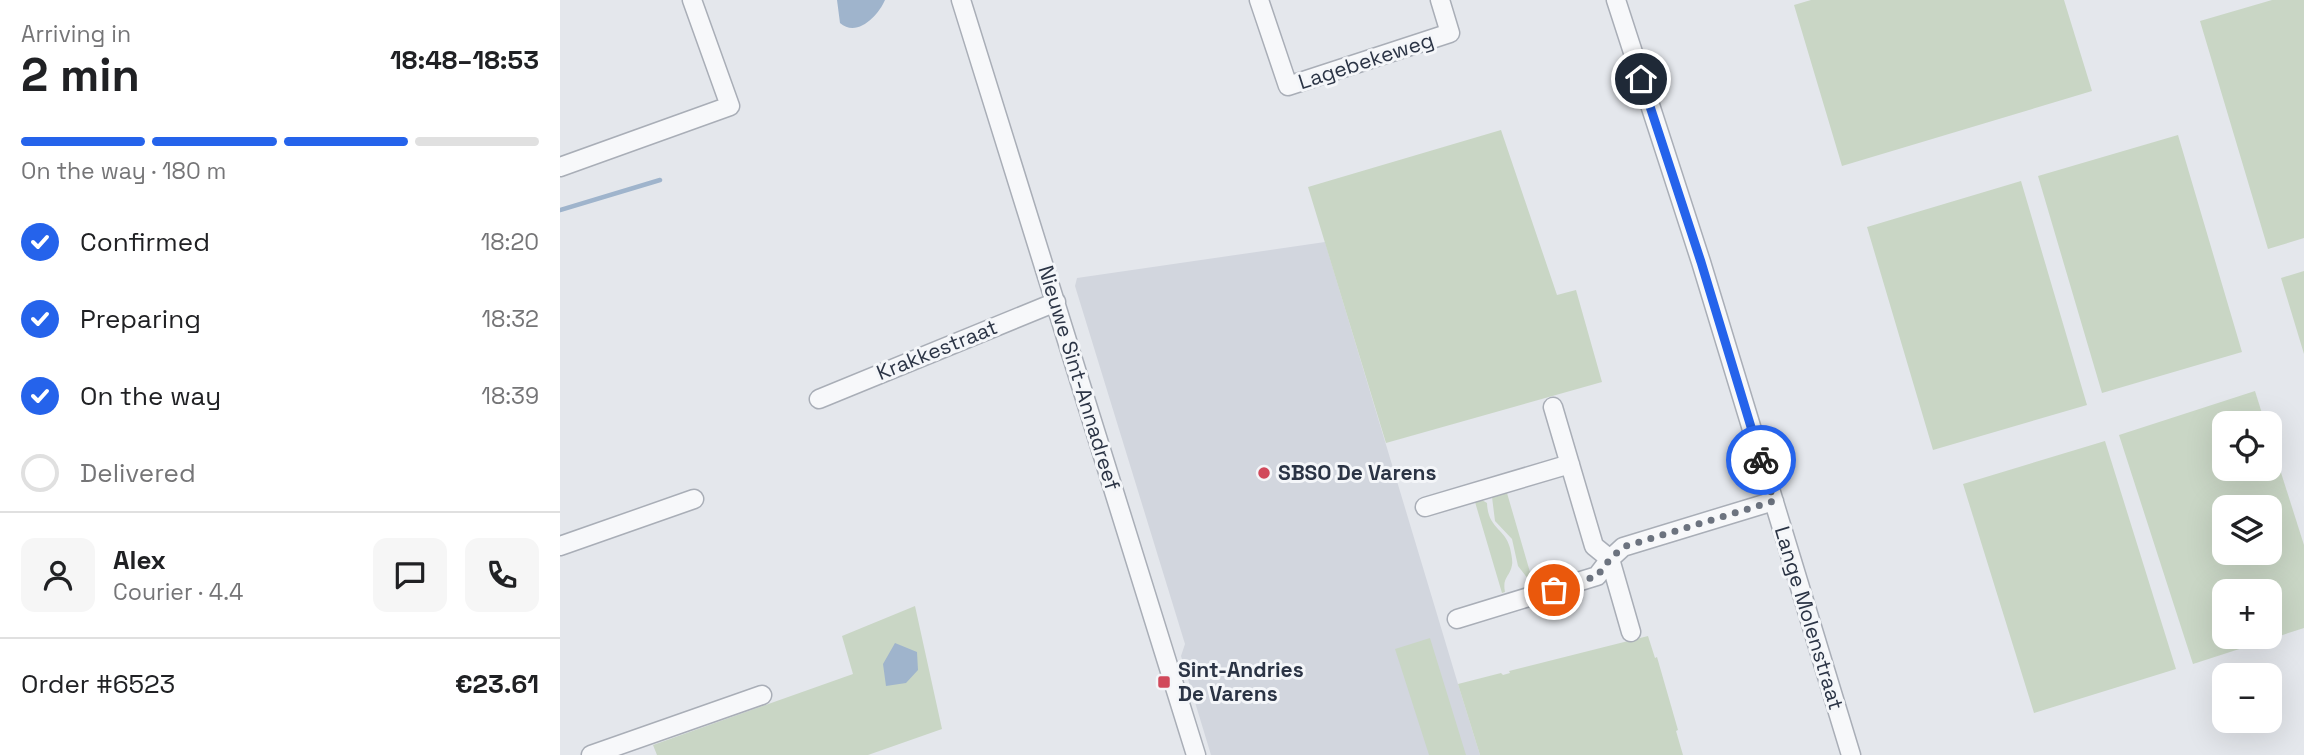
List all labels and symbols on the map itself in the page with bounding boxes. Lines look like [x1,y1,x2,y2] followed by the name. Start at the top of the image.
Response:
[1295,26,1437,95] street label: Lagebekeweg
[1611,49,1671,109] pin
[1032,262,1127,493] street label: Nieuwe Sint-Annadreef
[872,313,1001,386] street label: Krakkestraat
[1726,425,1796,495] courier
[1278,459,1437,486] place label: SBSO De Varens
[1256,465,1272,481] marker: SBSO De Varens
[1769,523,1850,713] street label: Lange Molenstraat
[1524,560,1584,620] pin
[1178,656,1304,707] place label: Sint-Andries De Varens
[1156,674,1172,690] marker: Sint-Andries De Varens

